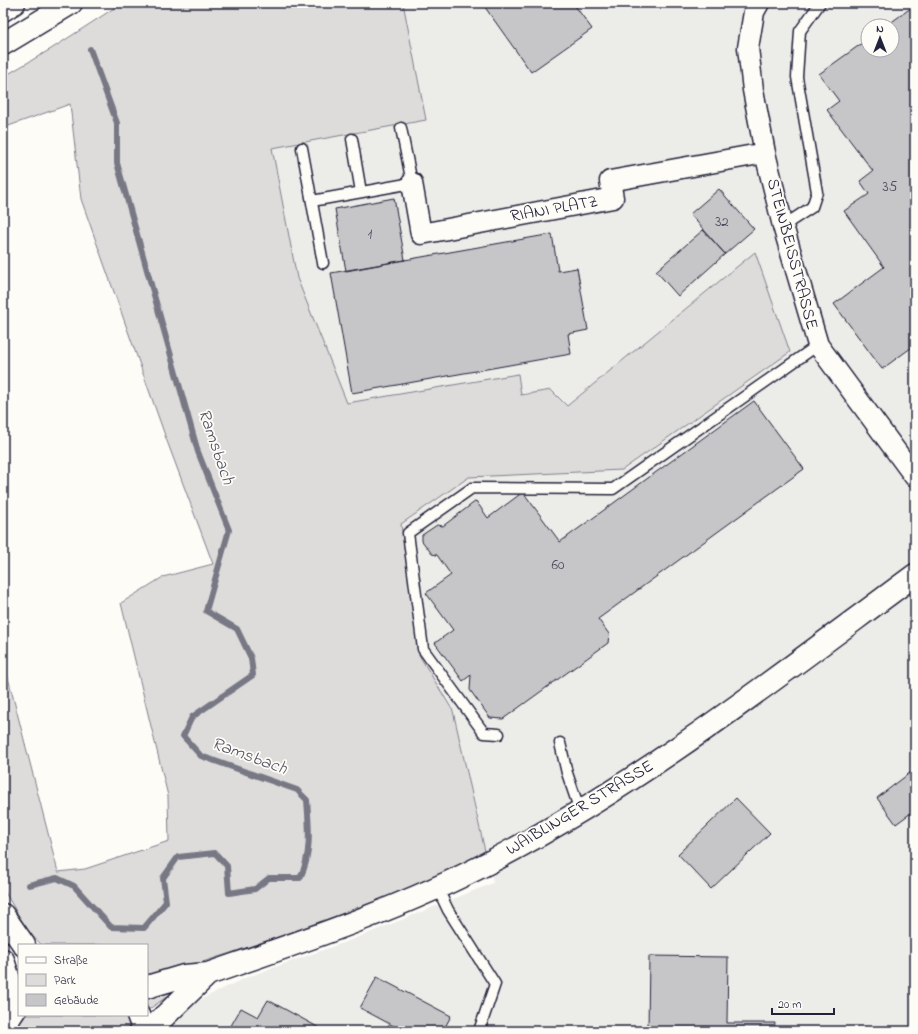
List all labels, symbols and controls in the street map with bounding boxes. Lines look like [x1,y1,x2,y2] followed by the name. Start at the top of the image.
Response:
[860,18,900,58] north arrow
[876,21,884,37] text: N
[760,176,824,332] street label: STEINBEISSTRASSE
[883,176,898,198] house number: 35
[508,189,600,229] street label: RIANI PLATZ
[715,211,729,233] house number: 32
[368,223,373,245] house number: 1
[190,406,240,489] water label: Ramsbach
[551,554,565,576] house number: 60
[208,731,291,783] water label: Ramsbach
[502,754,658,862] street label: WAIBLINGER STRASSE
[18,944,148,1016] legend
[54,952,88,970] text: Straße
[54,972,76,990] text: Park
[772,990,834,1016] scale bar
[54,992,99,1010] text: Gebäude
[778,996,801,1014] text: 20 m

